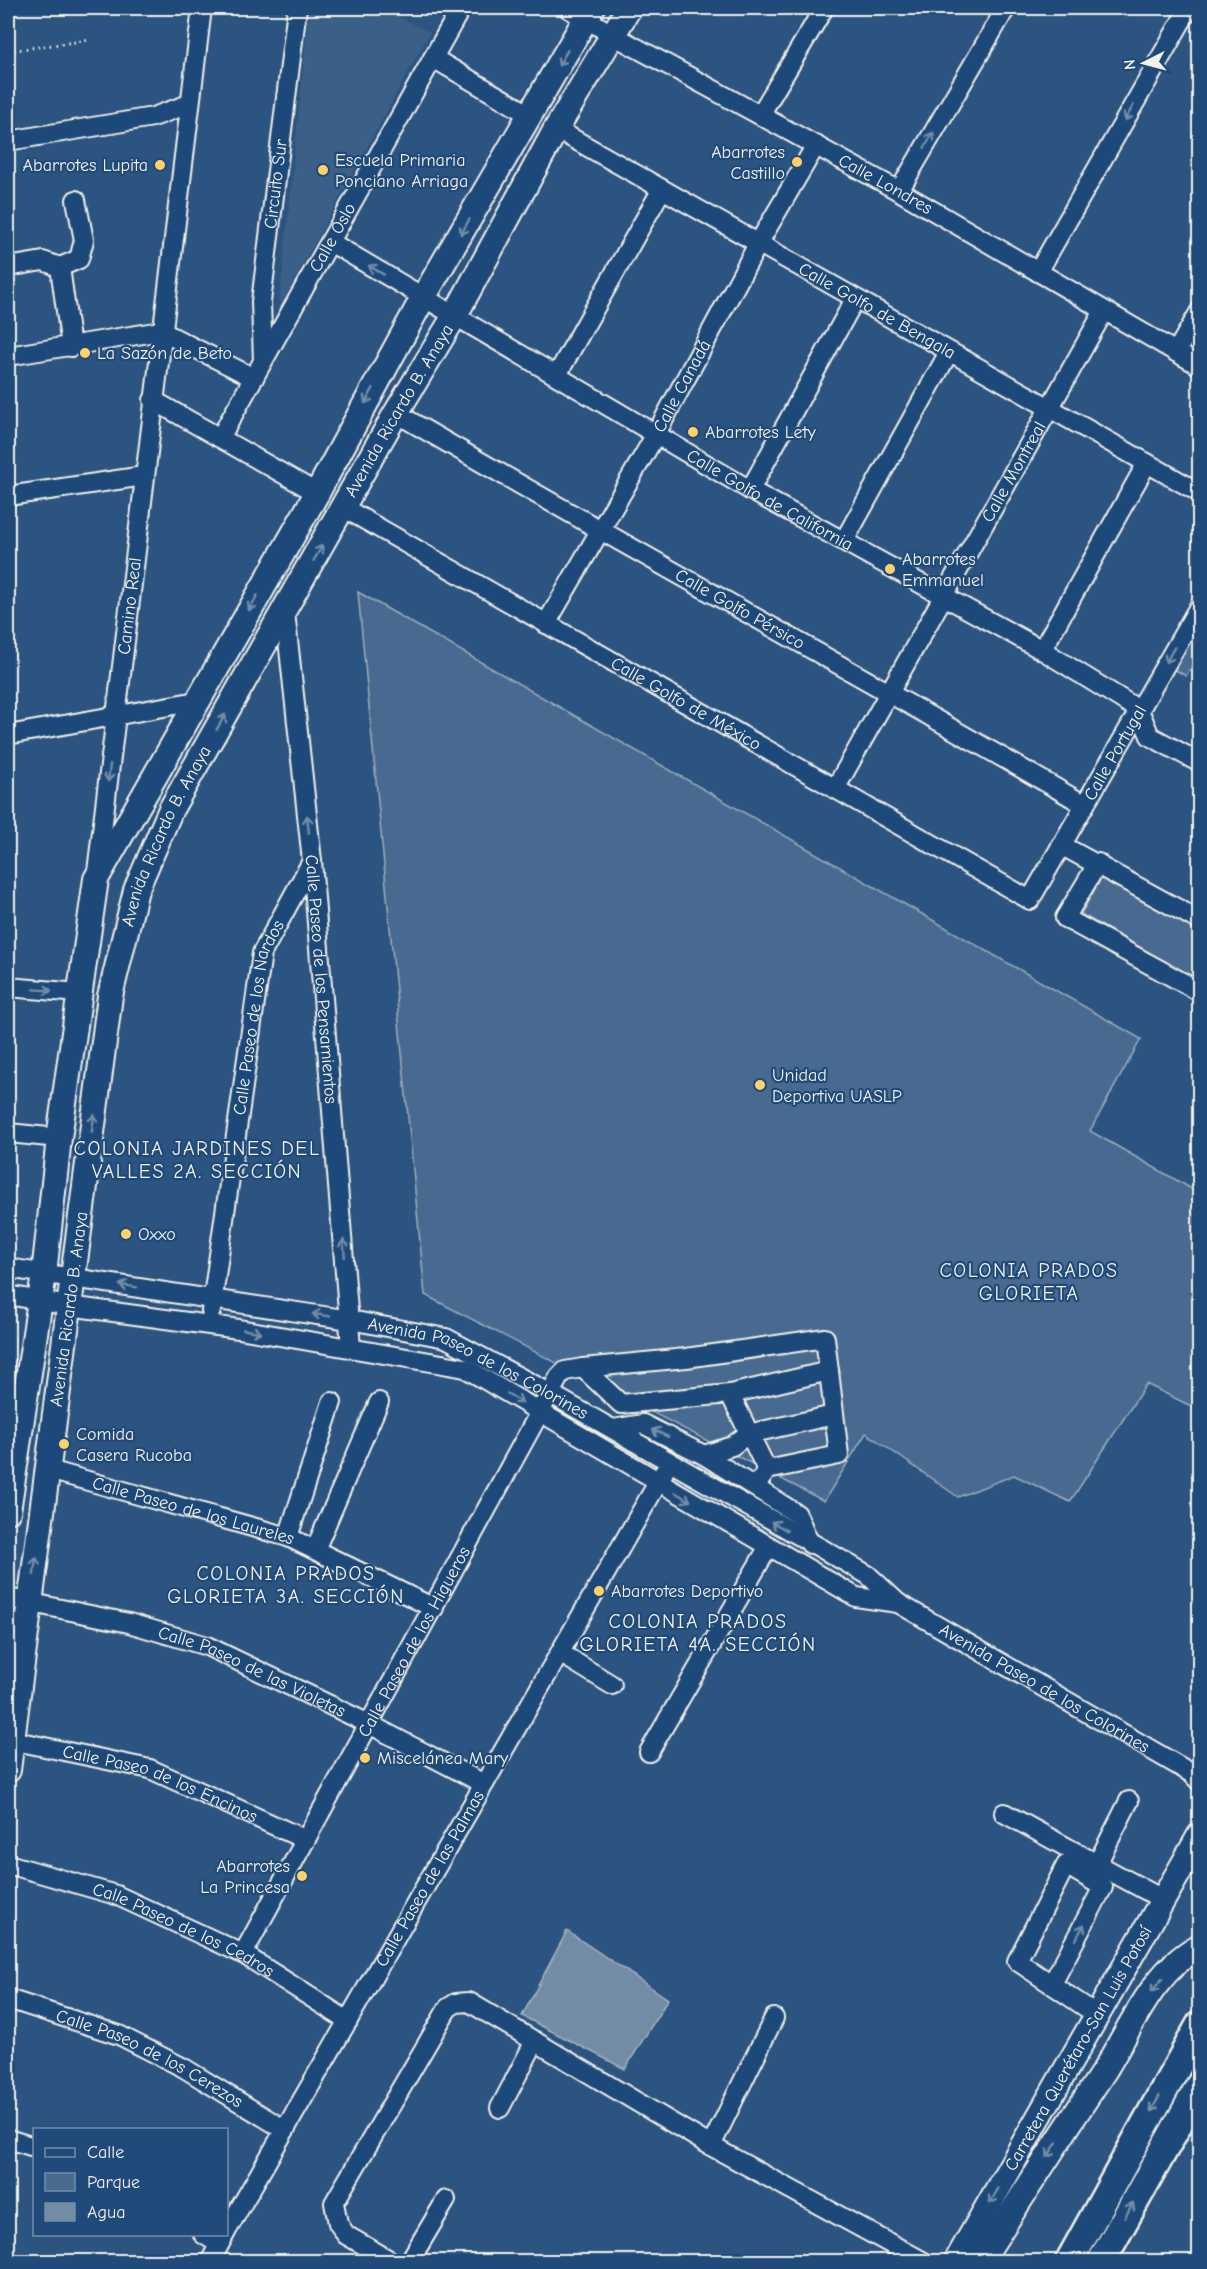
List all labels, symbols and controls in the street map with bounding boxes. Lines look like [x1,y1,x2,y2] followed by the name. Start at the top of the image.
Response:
[1114,33,1174,93] north arrow
[557,49,569,66] one-way arrow
[1121,58,1140,71] text: N
[1122,104,1134,121] one-way arrow
[923,132,935,149] one-way arrow
[260,137,292,230] street label: Circuito Sur
[711,142,785,184] place label: Abarrotes Castillo
[335,150,468,192] place label: Escuela Primaria Ponciano Arriaga
[835,150,936,219] street label: Calle Londres
[23,155,148,176] place label: Abarrotes Lupita
[790,155,804,169] marker: Abarrotes Castillo
[153,158,167,172] marker: Abarrotes Lupita
[316,163,330,177] marker: Escuela Primaria Ponciano Arriaga
[305,199,361,276] street label: Calle Oslo
[458,218,470,235] one-way arrow
[795,258,959,364] street label: Calle Golfo de Bengala
[368,263,385,275] one-way arrow
[340,321,458,501] street label: Avenida Ricardo B. Anaya
[649,336,716,436] street label: Calle Canadá
[97,343,232,364] place label: La Sazón de Beto
[78,346,92,360] marker: La Sazón de Beto
[363,387,374,405] one-way arrow
[977,418,1051,526] street label: Calle Montreal
[705,422,817,443] place label: Abarrotes Lety
[686,425,700,439] marker: Abarrotes Lety
[683,445,857,555] street label: Calle Golfo de California
[313,545,325,562] one-way arrow
[902,549,984,591] place label: Abarrotes Emmanuel
[114,556,146,656] street label: Camino Real
[883,562,897,576] marker: Abarrotes Emmanuel
[671,565,808,654] street label: Calle Golfo Pérsico
[247,594,259,611] one-way arrow
[1164,646,1176,663] one-way arrow
[607,653,765,755] street label: Calle Golfo de México
[1080,702,1151,804] street label: Calle Portugal
[216,714,228,731] one-way arrow
[117,742,216,929] street label: Avenida Ricardo B. Anaya
[103,763,114,783] one-way arrow
[302,814,313,834] one-way arrow
[300,853,341,1105] street label: Calle Paseo de los Pensamientos
[229,916,289,1116] street label: Calle Paseo de los Nardos
[33,985,53,996] one-way arrow
[772,1065,902,1107] place label: Unidad Deportiva UASLP
[753,1078,767,1092] marker: Unidad Deportiva UASLP
[88,1114,99,1134] one-way arrow
[74,1137,320,1183] district label: COLONIA JARDINES DEL VALLES 2A. SECCIÓN
[46,1210,93,1408] street label: Avenida Ricardo B. Anaya
[138,1224,176,1245] place label: Oxxo
[119,1227,133,1241] marker: Oxxo
[338,1239,349,1258] one-way arrow
[940,1259,1118,1305] district label: COLONIA PRADOS GLORIETA
[119,1280,139,1291] one-way arrow
[312,1310,331,1321] one-way arrow
[366,1314,592,1424] street label: Avenida Paseo de los Colorines
[242,1326,261,1337] one-way arrow
[506,1392,523,1404] one-way arrow
[76,1424,192,1466] place label: Comida Casera Rucoba
[652,1427,669,1439] one-way arrow
[57,1437,71,1451] marker: Comida Casera Rucoba
[90,1473,298,1550] street label: Calle Paseo de los Laureles
[674,1491,691,1503] one-way arrow
[771,1520,788,1532] one-way arrow
[354,1543,475,1741] street label: Calle Paseo de los Higueros
[29,1557,40,1577] one-way arrow
[167,1562,405,1608] district label: COLONIA PRADOS GLORIETA 3A. SECCIÓN
[611,1581,763,1602] place label: Abarrotes Deportivo
[592,1584,606,1598] marker: Abarrotes Deportivo
[579,1610,817,1656] district label: COLONIA PRADOS GLORIETA 4A. SECCIÓN
[935,1619,1153,1758] street label: Avenida Paseo de los Colorines
[156,1622,349,1722] street label: Calle Paseo de las Violetas
[61,1741,261,1827] street label: Calle Paseo de los Encinos
[377,1748,509,1769] place label: Miscelánea Mary
[358,1751,372,1765] marker: Miscelánea Mary
[371,1787,489,1970] street label: Calle Paseo de las Palmas
[200,1856,290,1898] place label: Abarrotes La Princesa
[295,1869,309,1883] marker: Abarrotes La Princesa
[90,1879,278,1982] street label: Calle Paseo de los Cedros
[1000,1922,1157,2175] street label: Carretera Querétaro-San Luis Potosí
[1074,1924,1086,1942] one-way arrow
[1151,1977,1164,1993] one-way arrow
[53,2005,247,2113] street label: Calle Paseo de los Cerezos
[1149,2095,1161,2112] one-way arrow
[33,2128,228,2236] legend
[1046,2141,1059,2158] one-way arrow
[87,2142,124,2163] text: Calle
[87,2172,140,2193] text: Parque
[987,2187,999,2204] one-way arrow
[87,2202,125,2223] text: Agua
[1124,2202,1136,2219] one-way arrow

